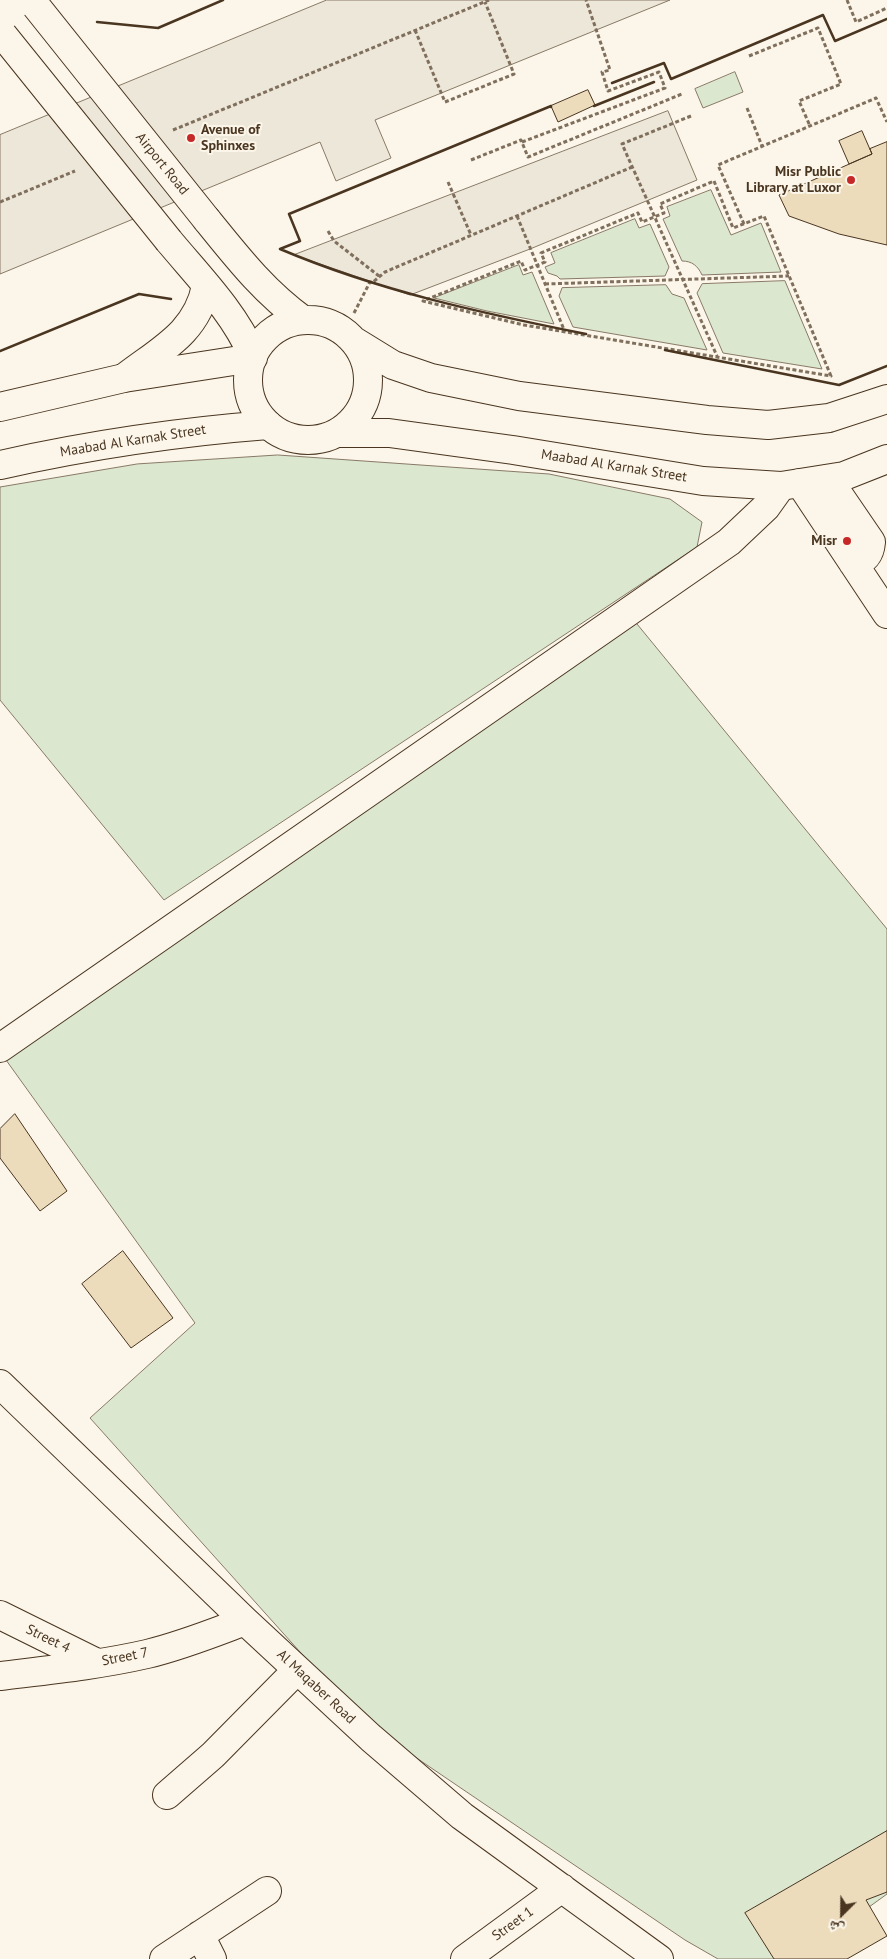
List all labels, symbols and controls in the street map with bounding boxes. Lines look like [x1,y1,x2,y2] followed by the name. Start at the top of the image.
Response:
[201,122,260,154] place label: Avenue of Sphinxes
[132,130,192,198] street label: Airport Road
[185,132,197,144] marker: Avenue of Sphinxes
[746,164,841,196] place label: Misr Public Library at Luxor
[845,174,857,186] marker: Misr Public Library at Luxor
[59,421,207,461] street label: Maabad Al Karnak Street
[540,446,688,486] street label: Maabad Al Karnak Street
[811,533,837,549] place label: Misr
[841,535,853,547] marker: Misr
[23,1621,73,1657] street label: Street 4
[100,1644,150,1670] street label: Street 7
[273,1646,359,1728] street label: Al Maqaber Road
[817,1889,867,1939] north arrow
[489,1903,537,1945] street label: Street 1
[826,1917,847,1939] text: ش

